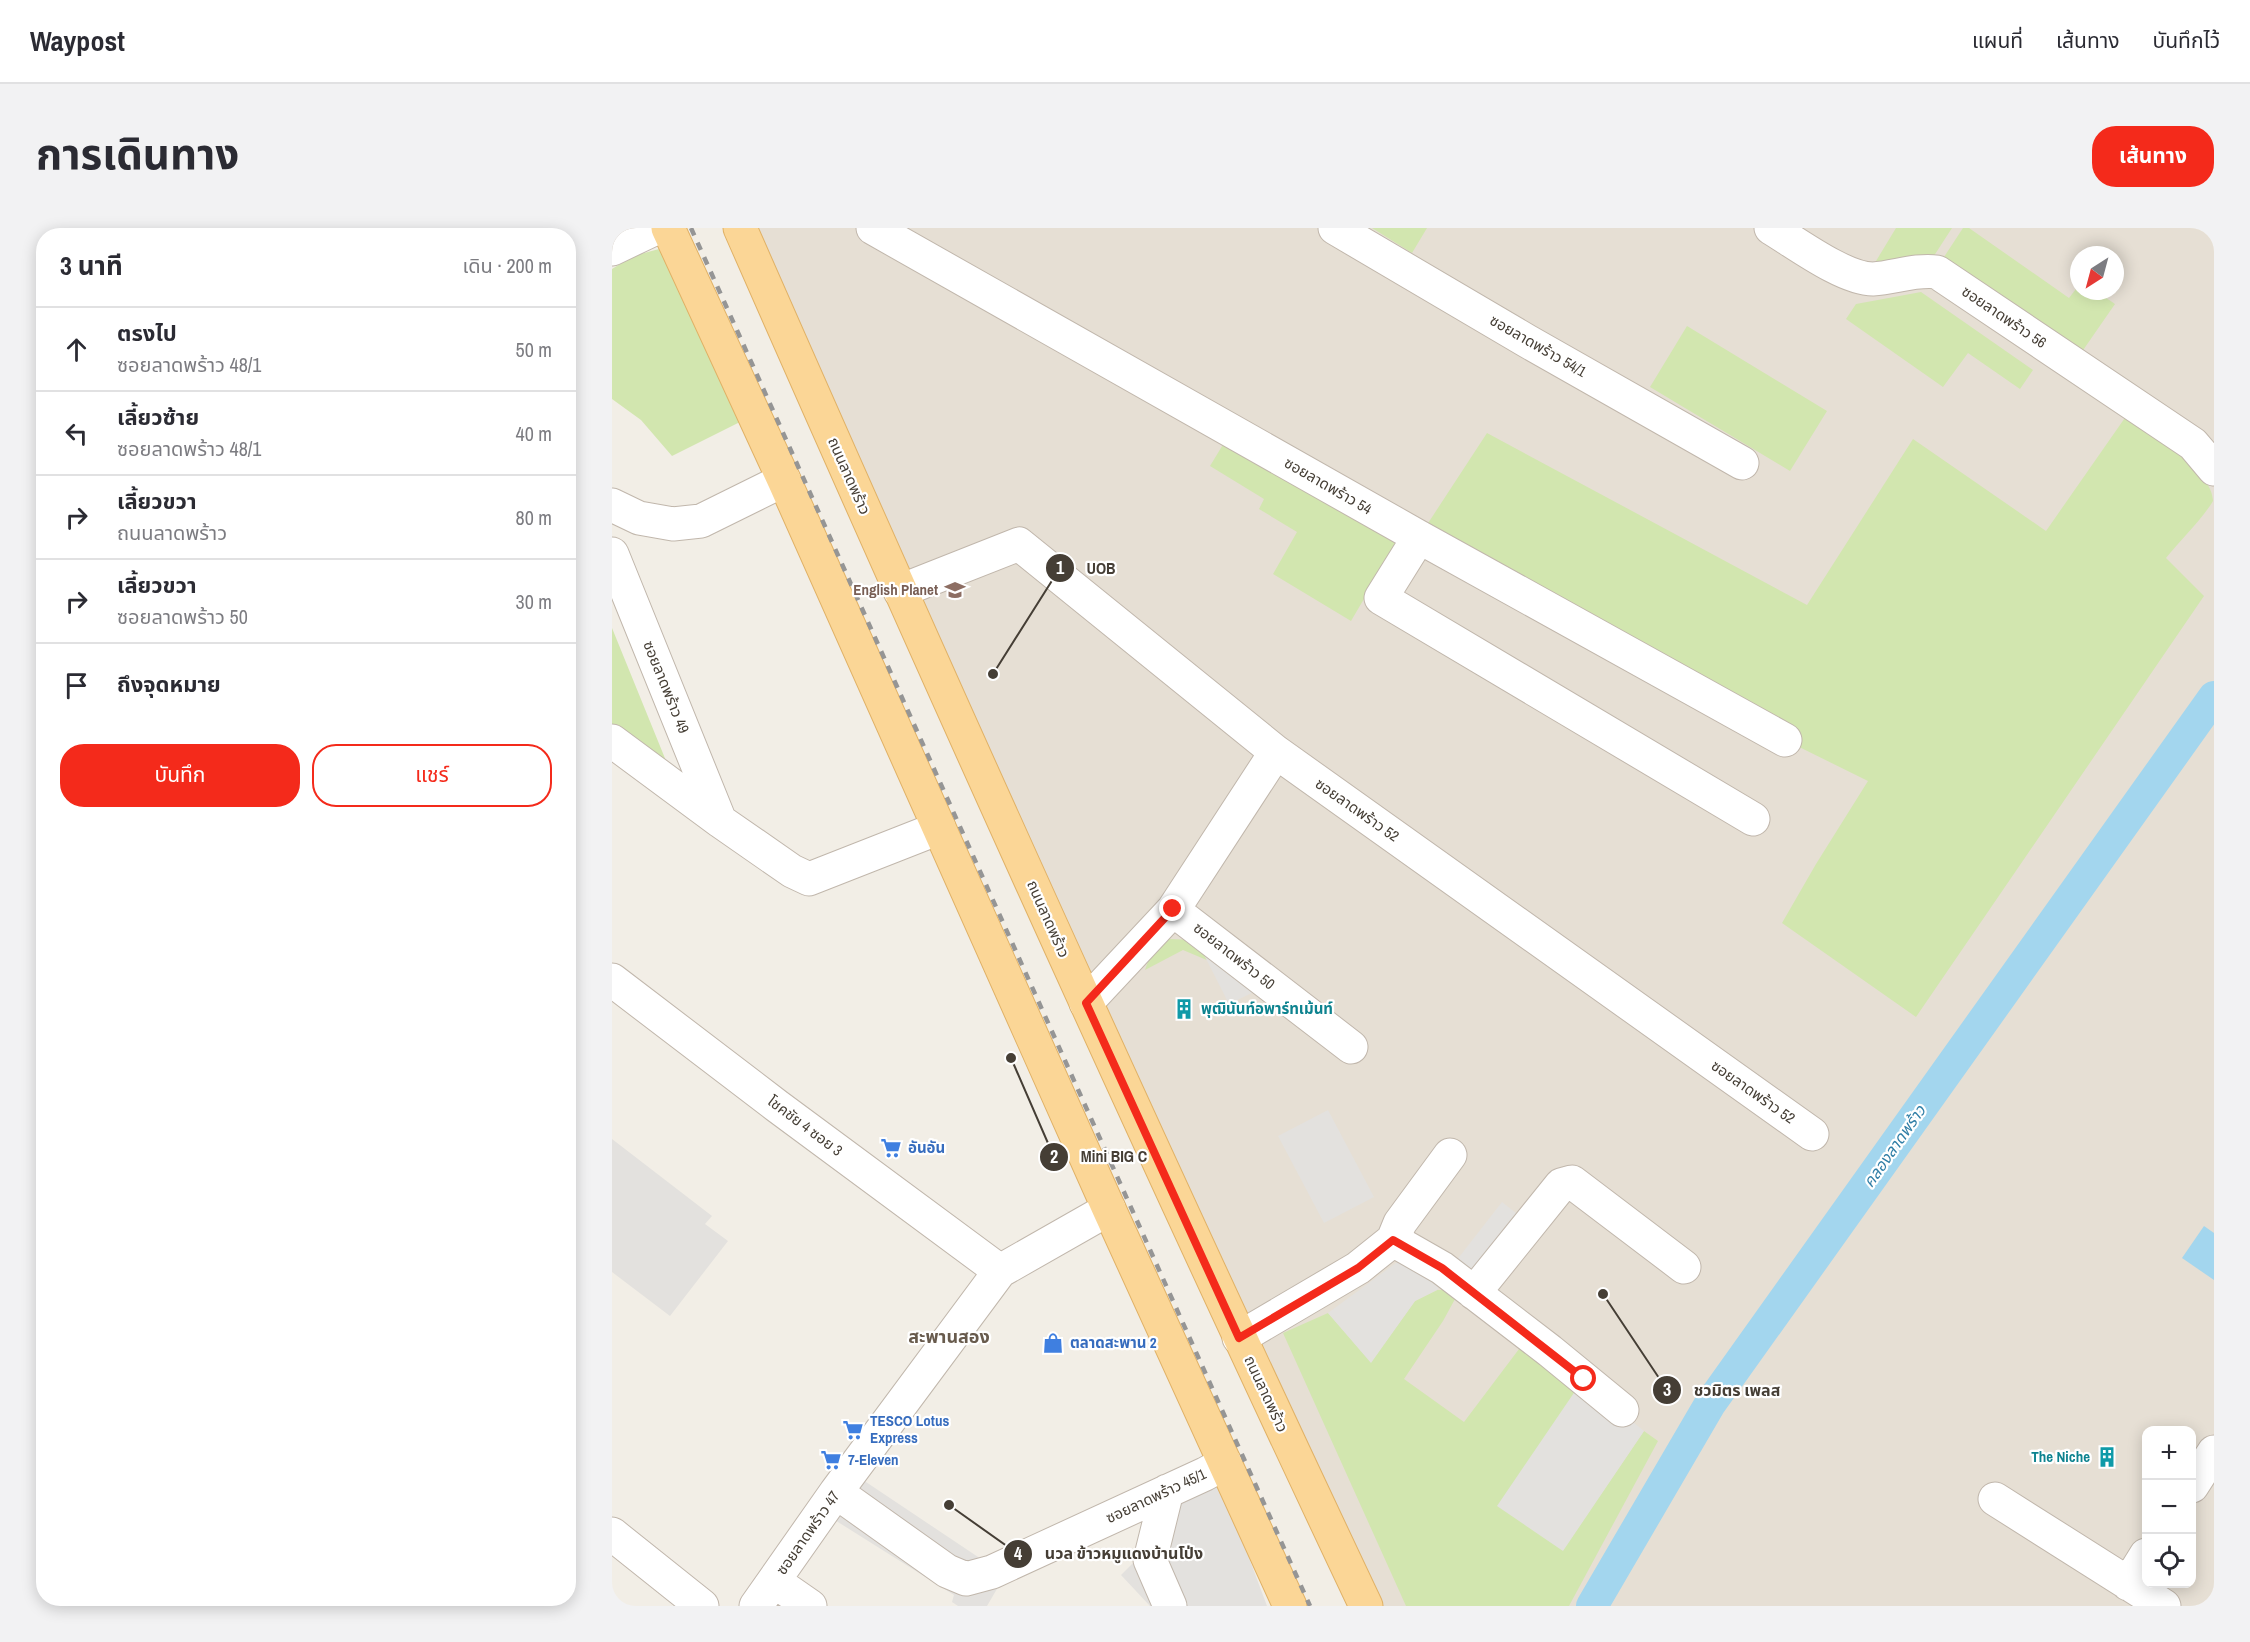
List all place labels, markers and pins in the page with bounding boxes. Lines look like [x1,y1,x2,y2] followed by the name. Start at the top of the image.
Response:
[1045,551,1128,585] callout: UOB
[943,578,967,602] school or university icon: English Planet
[853,579,938,600] place label: English Planet
[1172,997,1196,1021] building icon: พุฒินันท์อพาร์ทเม้นท์
[1201,998,1333,1019] place label: พุฒินันท์อพาร์ทเม้นท์
[879,1136,903,1160] supermarket icon: อันอัน
[908,1137,945,1158] place label: อันอัน
[1039,1140,1159,1174] callout: Mini BIG C
[1041,1331,1065,1355] shop icon: ตลาดสะพาน 2
[1070,1332,1157,1353] place label: ตลาดสะพาน 2
[1652,1373,1793,1407] callout: ชวมิตร เพลส
[870,1410,949,1448] place label: TESCO Lotus Express
[841,1418,865,1442] supermarket icon: TESCO Lotus Express
[2095,1445,2119,1469] building icon: The Niche
[2031,1446,2090,1467] place label: The Niche
[819,1448,843,1472] supermarket icon: 7-Eleven
[848,1449,899,1470] place label: 7-Eleven
[1003,1537,1215,1571] callout: นวล ข้าวหมูแดงบ้านโป่ง

